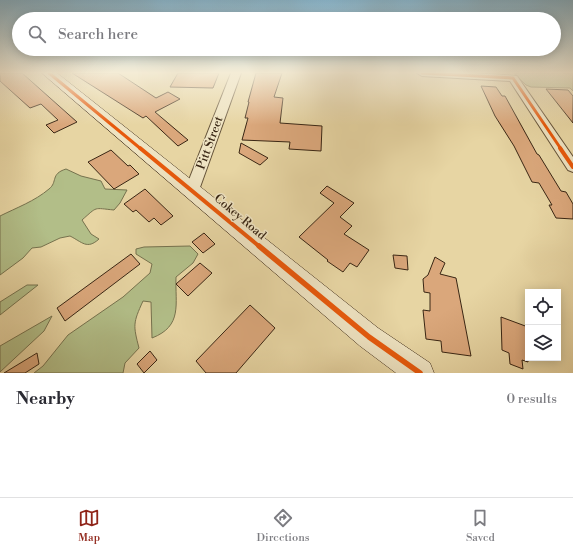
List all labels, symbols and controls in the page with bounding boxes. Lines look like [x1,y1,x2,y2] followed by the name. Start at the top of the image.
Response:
[12,12,561,56] search box
[26,23,48,45] icon: search
[58,25,138,44] text: Search here
[193,114,227,172] street label: Pitt Street
[211,191,269,243] street label: Cokey Road
[525,289,561,361] map controls
[525,289,561,325] button: locate
[525,325,561,361] button: layers
[16,388,75,410] text: Nearby
[506,391,557,407] text: 0 results
[78,507,100,545] tab: Map
[257,507,310,545] tab: Directions
[466,507,495,545] tab: Saved

